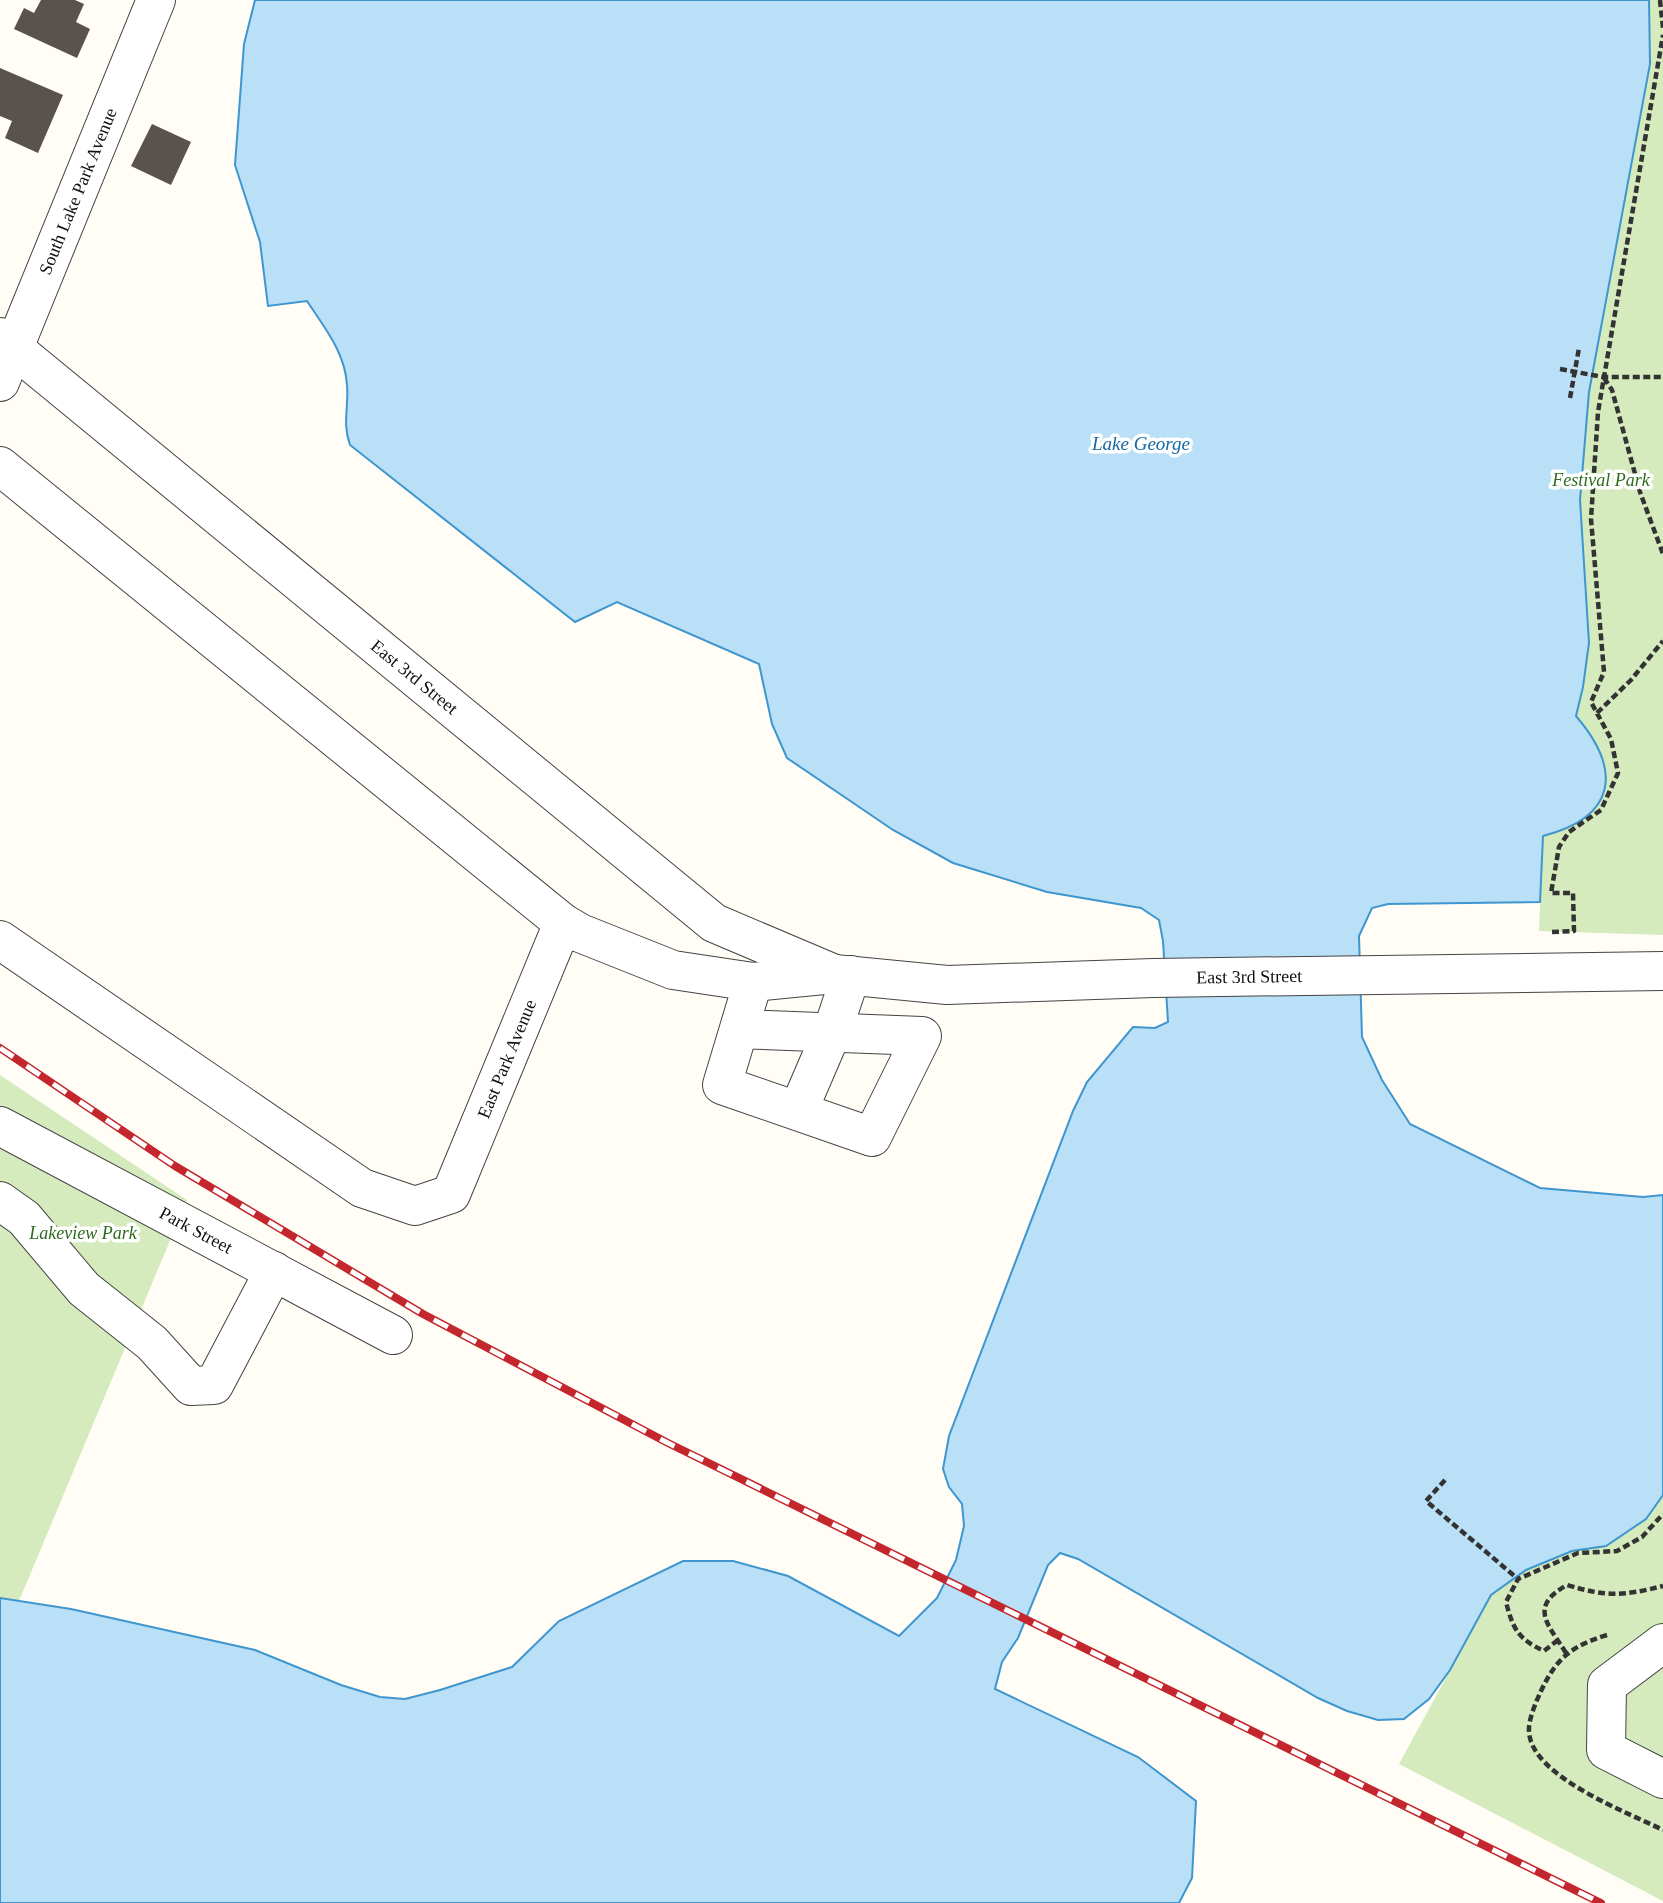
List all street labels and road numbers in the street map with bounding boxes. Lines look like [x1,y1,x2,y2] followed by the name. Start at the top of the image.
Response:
[35,105,121,278] street label: South Lake Park Avenue
[367,636,462,718] street label: East 3rd Street
[1196,966,1302,987] street label: East 3rd Street
[473,996,540,1121] street label: East Park Avenue
[156,1203,236,1258] street label: Park Street

